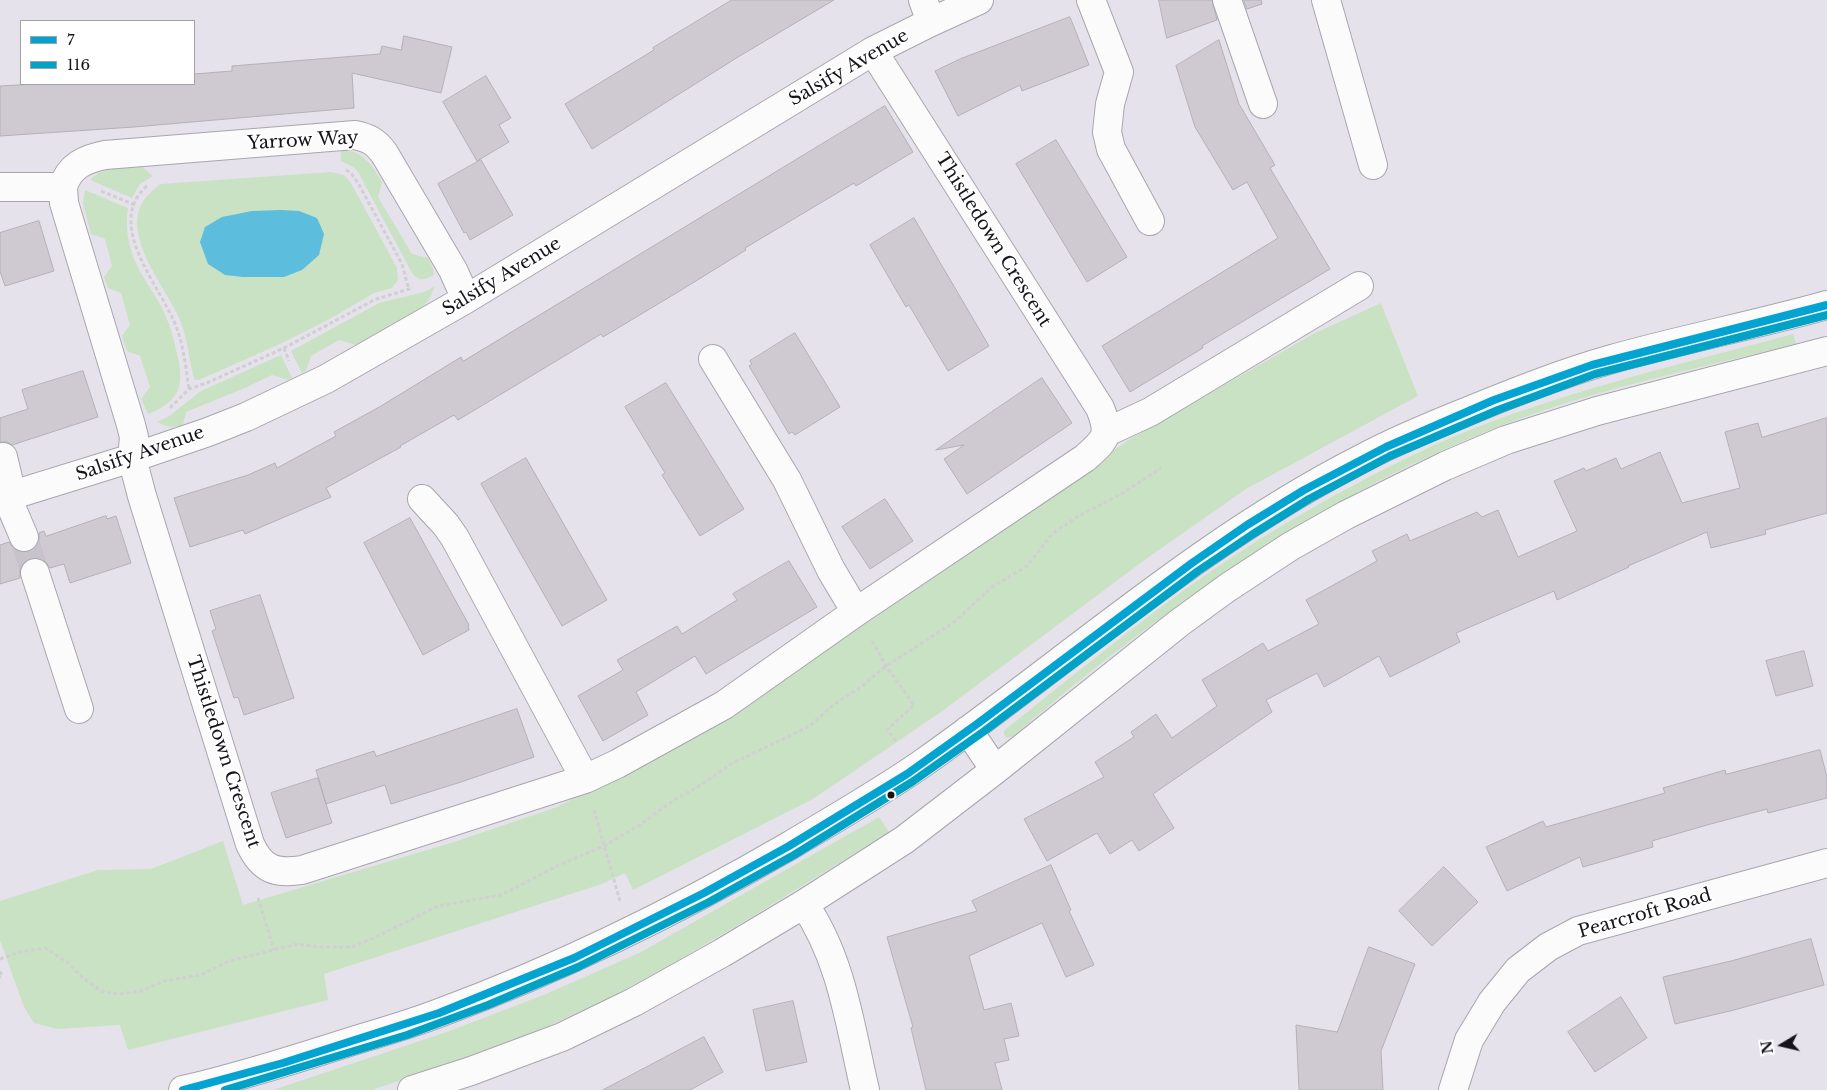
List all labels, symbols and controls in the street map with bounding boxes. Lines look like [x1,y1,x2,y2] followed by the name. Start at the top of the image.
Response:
[20,20,195,85] legend
[785,25,913,111] street label: Salsify Avenue
[67,30,75,49] text: 7
[67,55,90,74] text: 116
[247,127,359,155] street label: Yarrow Way
[931,149,1055,331] street label: Thistledown Crescent
[439,233,565,321] street label: Salsify Avenue
[73,422,207,486] street label: Salsify Avenue
[182,653,264,851] street label: Thistledown Crescent
[886,790,896,800] unlabelled marker
[1576,885,1714,943] street label: Pearcroft Road
[1757,1020,1807,1070] north arrow
[1757,1039,1777,1055] text: N

